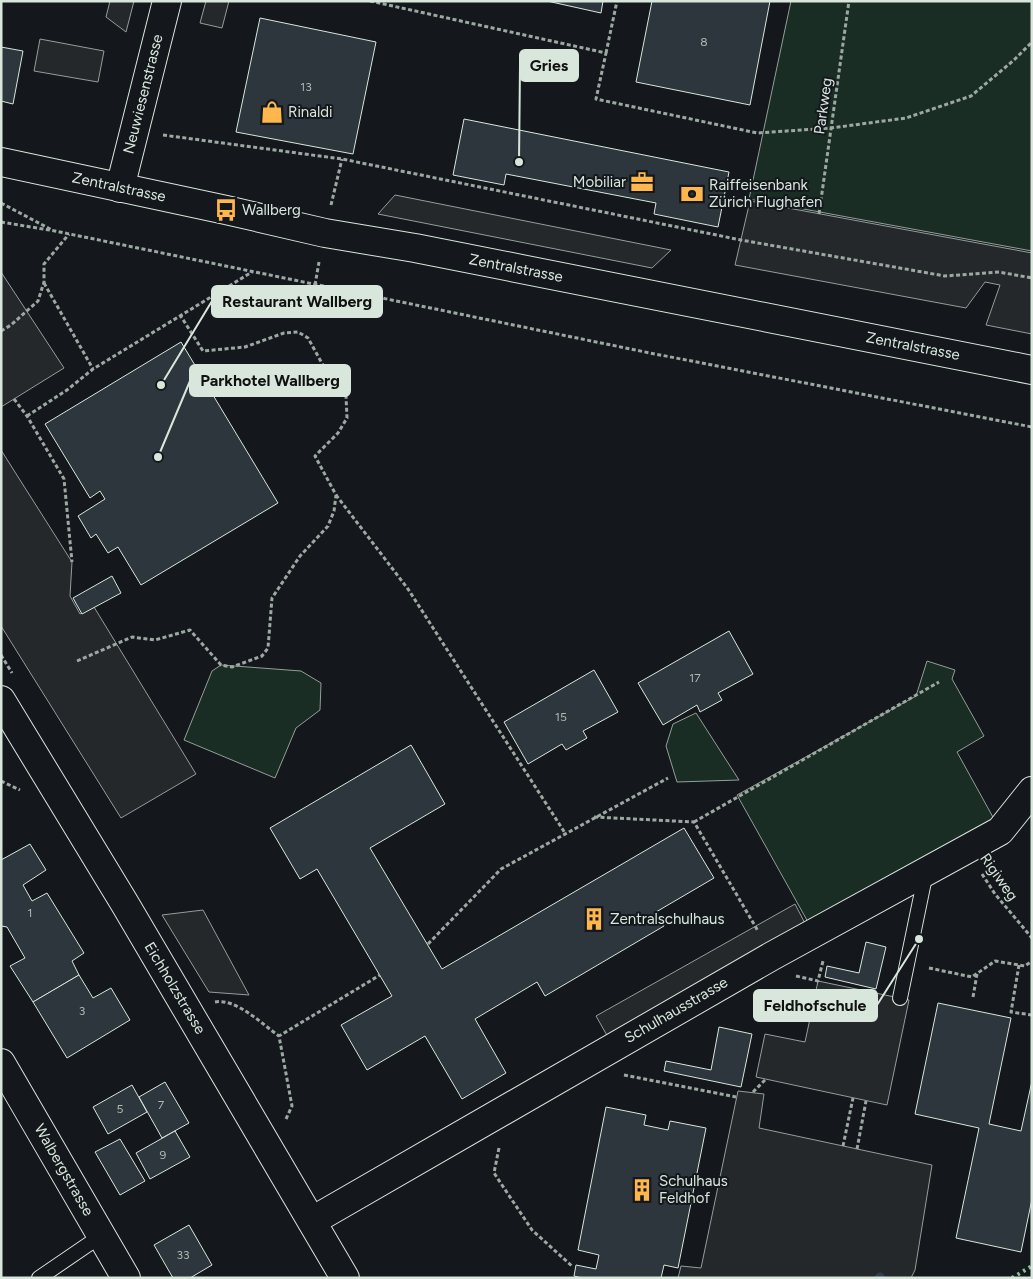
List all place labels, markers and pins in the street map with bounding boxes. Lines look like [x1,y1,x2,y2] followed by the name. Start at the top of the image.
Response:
[520,50,578,81] callout: Gries
[259,99,285,125] shop icon: Rinaldi
[288,103,332,121] place label: Rinaldi
[629,169,655,195] office icon: Mobiliar
[573,173,626,191] place label: Mobiliar
[709,176,822,211] place label: Raiffeisenbank Zürich Flughafen
[679,181,705,207] bank icon: Raiffeisenbank Zürich Flughafen
[213,197,239,223] bus stop icon: Wallberg
[242,201,301,219] place label: Wallberg
[212,286,382,317] callout: Restaurant Wallberg
[190,365,350,396] callout: Parkhotel Wallberg
[581,906,607,932] building icon: Zentralschulhaus
[610,910,724,928] place label: Zentralschulhaus
[754,990,877,1021] callout: Feldhofschule
[659,1172,728,1207] place label: Schulhaus Feldhof
[629,1177,655,1203] building icon: Schulhaus Feldhof

